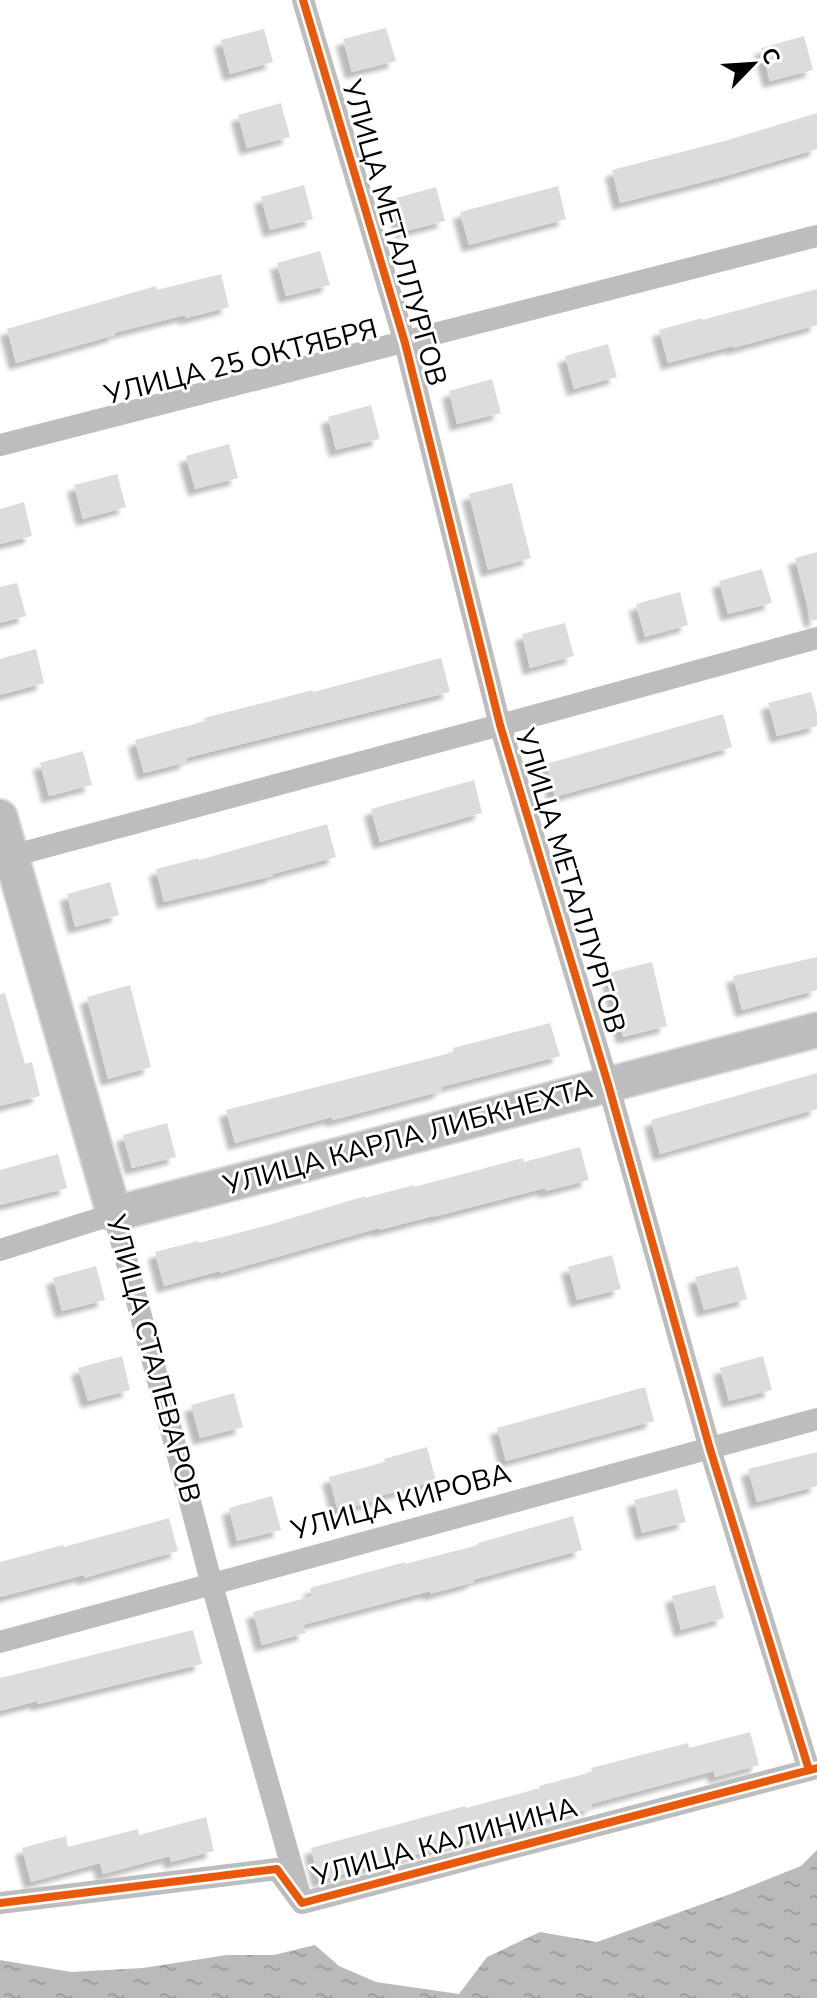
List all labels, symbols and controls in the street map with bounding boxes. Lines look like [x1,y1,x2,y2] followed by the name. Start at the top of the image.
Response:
[713,24,793,104] north arrow
[753,43,787,69] text: С
[332,75,456,390] street label: УЛИЦА МЕТАЛЛУРГОВ
[100,310,381,415] street label: УЛИЦА 25 ОКТЯБРЯ
[505,723,634,1038] street label: УЛИЦА МЕТАЛЛУРГОВ
[218,1069,597,1205] street label: УЛИЦА КАРЛА ЛИБКНЕХТА
[96,1210,210,1507] street label: УЛИЦА СТАЛЕВАРОВ
[286,1454,515,1550] street label: УЛИЦА КИРОВА
[308,1788,581,1896] street label: УЛИЦА КАЛИНИНА

